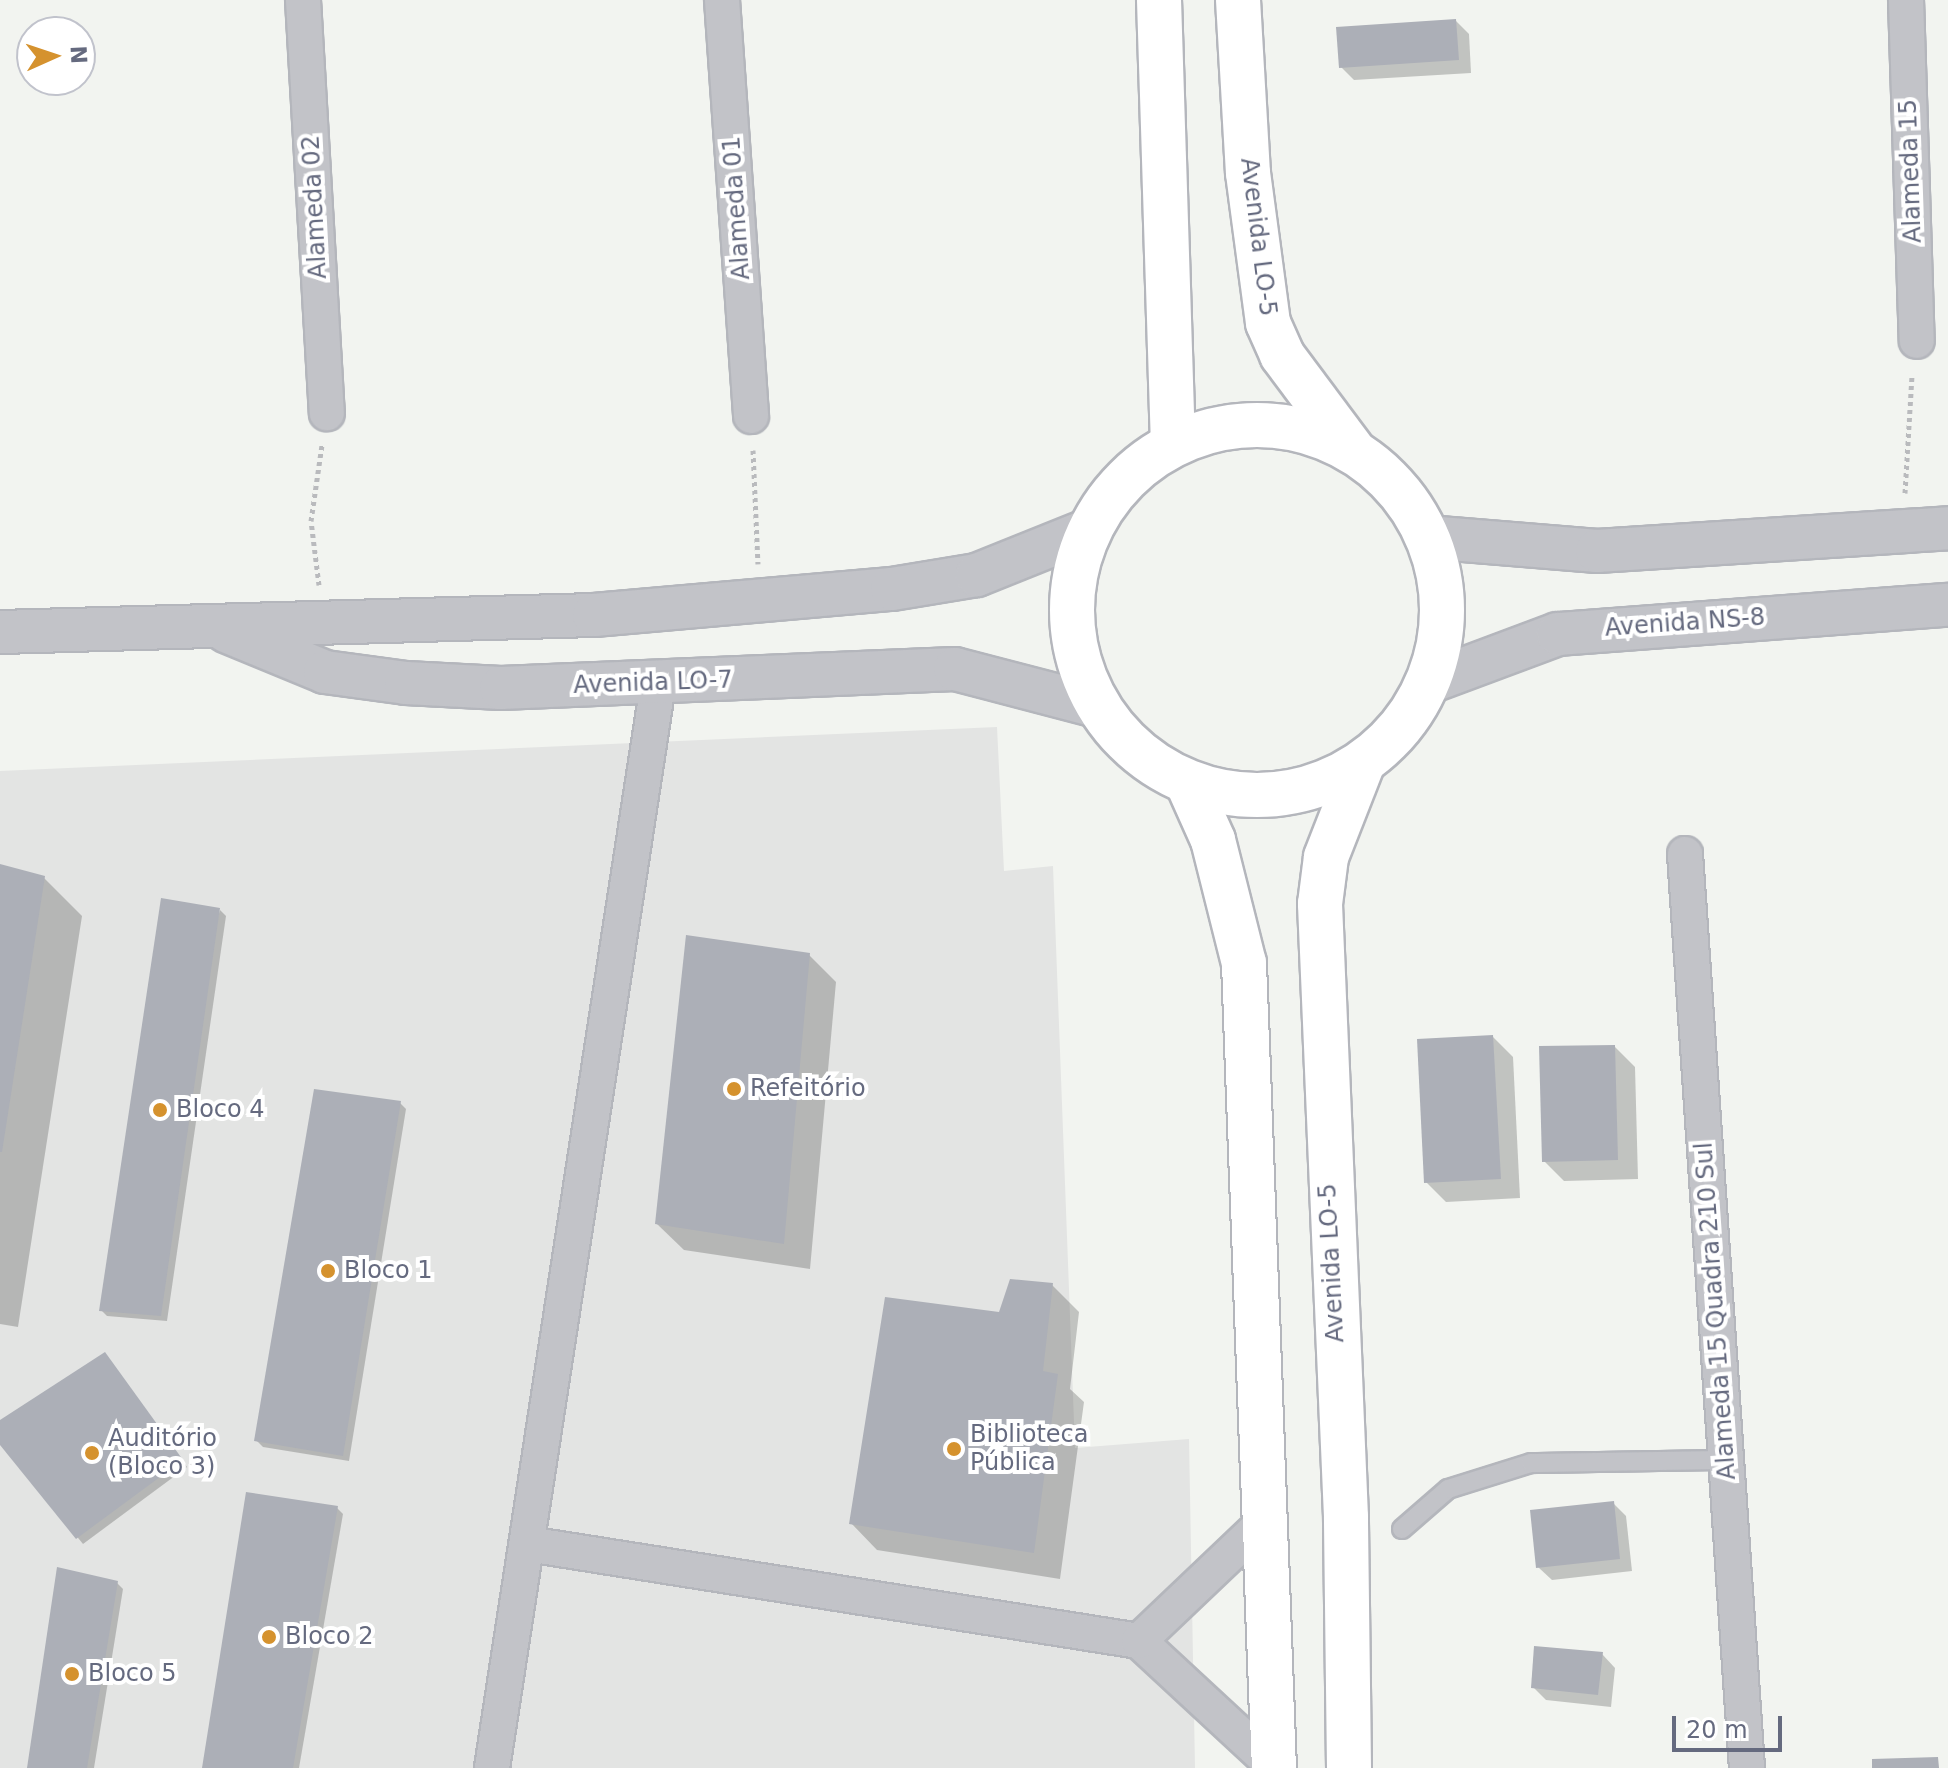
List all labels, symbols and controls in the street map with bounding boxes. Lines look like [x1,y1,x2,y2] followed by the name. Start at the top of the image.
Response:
[16,16,96,96] north arrow
[66,45,91,65] text: N
[1894,99,1928,243] street label: Alameda 15
[297,134,333,280] street label: Alameda 02
[718,135,756,281] street label: Alameda 01
[1234,156,1282,318] street label: Avenida LO-5
[1604,603,1766,643] street label: Avenida NS-8
[573,666,733,700] street label: Avenida LO-7
[750,1075,866,1103] place label: Refeitório
[725,1080,743,1098] marker: Refeitório
[176,1096,265,1124] place label: Bloco 4
[151,1101,169,1119] marker: Bloco 4
[1690,1141,1742,1481] street label: Alameda 15 Quadra 210 Sul
[1313,1183,1351,1343] street label: Avenida LO-5
[344,1257,433,1285] place label: Bloco 1
[319,1262,337,1280] marker: Bloco 1
[970,1421,1088,1477] place label: Biblioteca Pública
[108,1425,217,1481] place label: Auditório (Bloco 3)
[945,1440,963,1458] marker: Biblioteca Pública
[83,1444,101,1462] marker: Auditório (Bloco 3)
[285,1623,374,1651] place label: Bloco 2
[260,1628,278,1646] marker: Bloco 2
[88,1660,177,1688] place label: Bloco 5
[63,1665,81,1683] marker: Bloco 5
[1676,1700,1786,1750] scale bar
[1686,1716,1748,1744] text: 20 m

